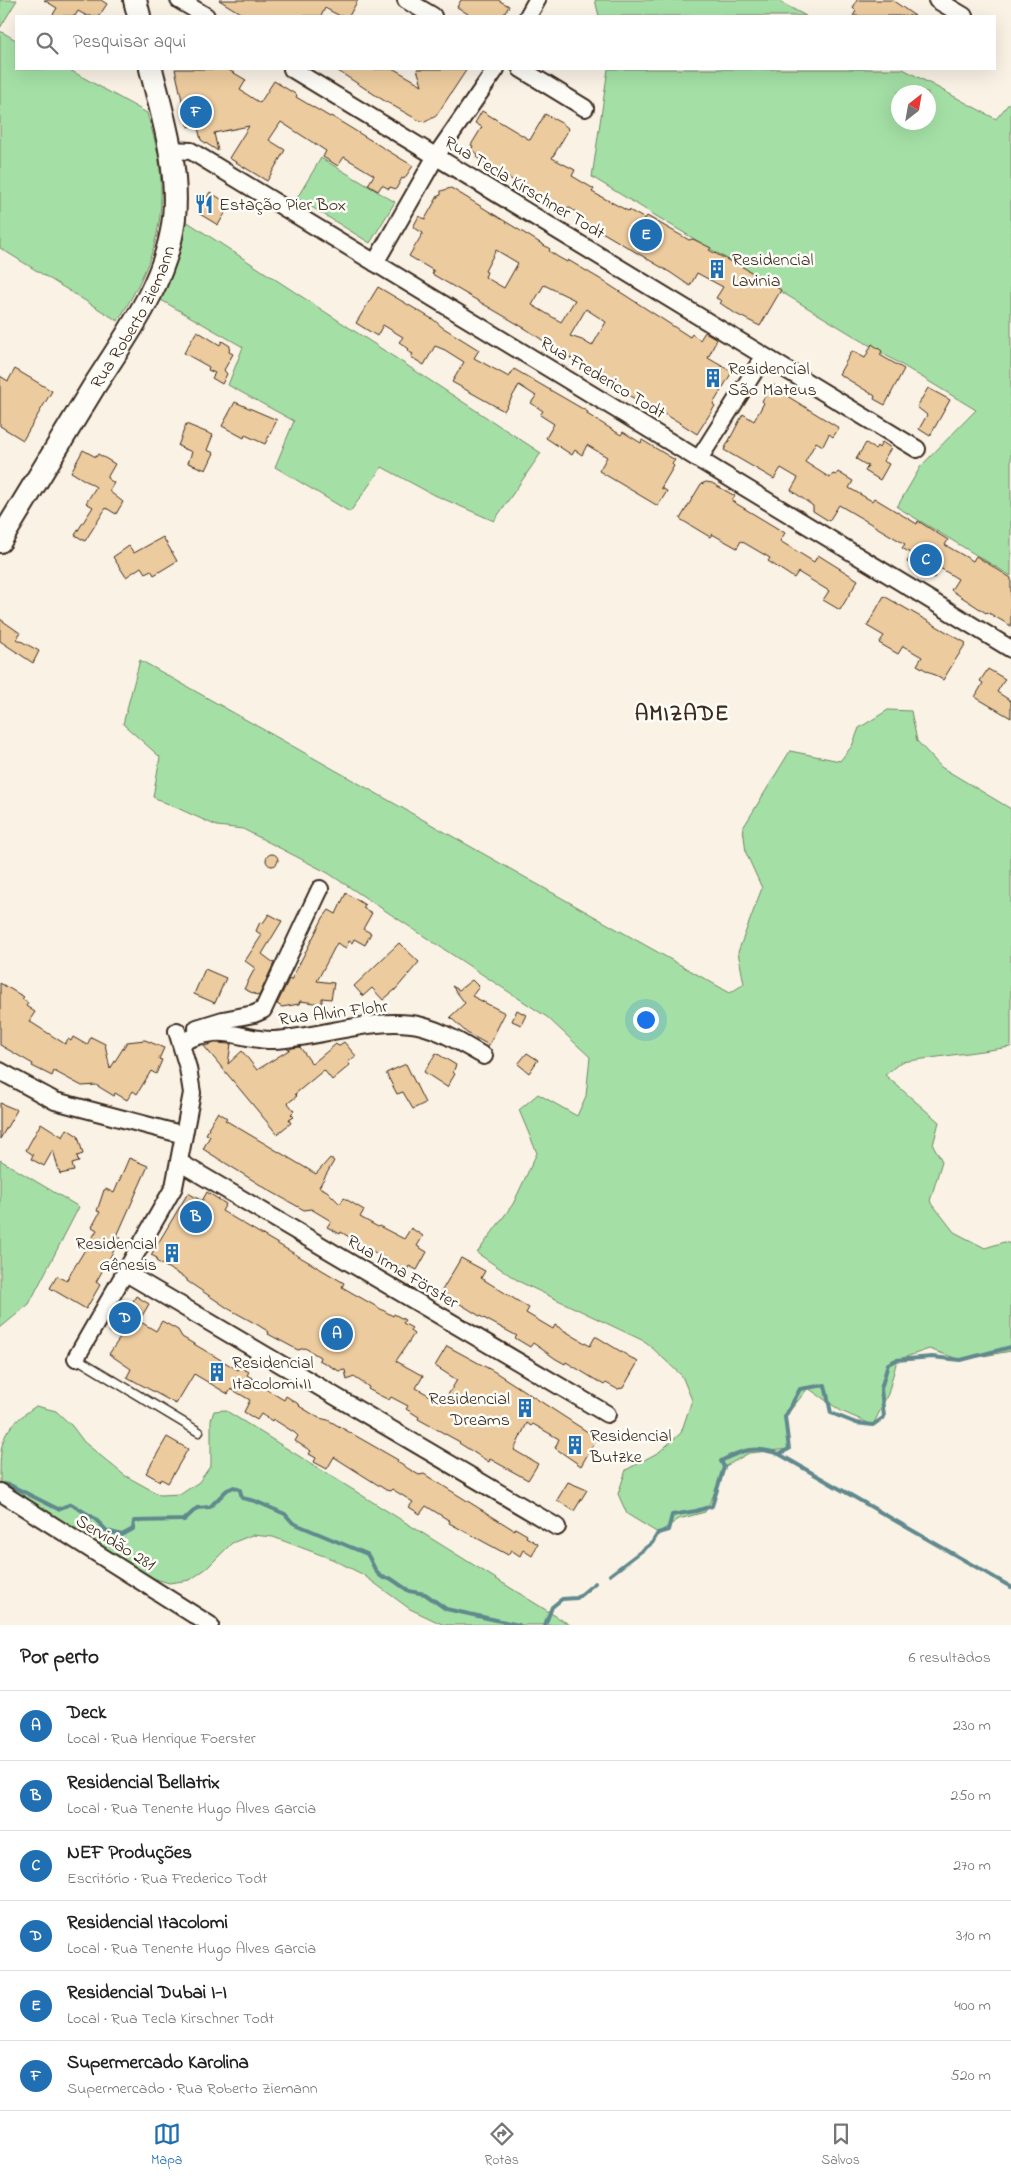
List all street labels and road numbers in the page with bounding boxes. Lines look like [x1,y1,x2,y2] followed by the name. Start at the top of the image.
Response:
[439,130,609,247] street label: Rua Tecla Kirschner Todt
[85,243,183,394] street label: Rua Roberto Ziemann
[534,331,670,426] street label: Rua Frederico Todt
[277,994,390,1034] street label: Rua Alvin Flohr
[341,1229,463,1317] street label: Rua Irma Förster
[70,1509,160,1579] street label: Servidão 281

